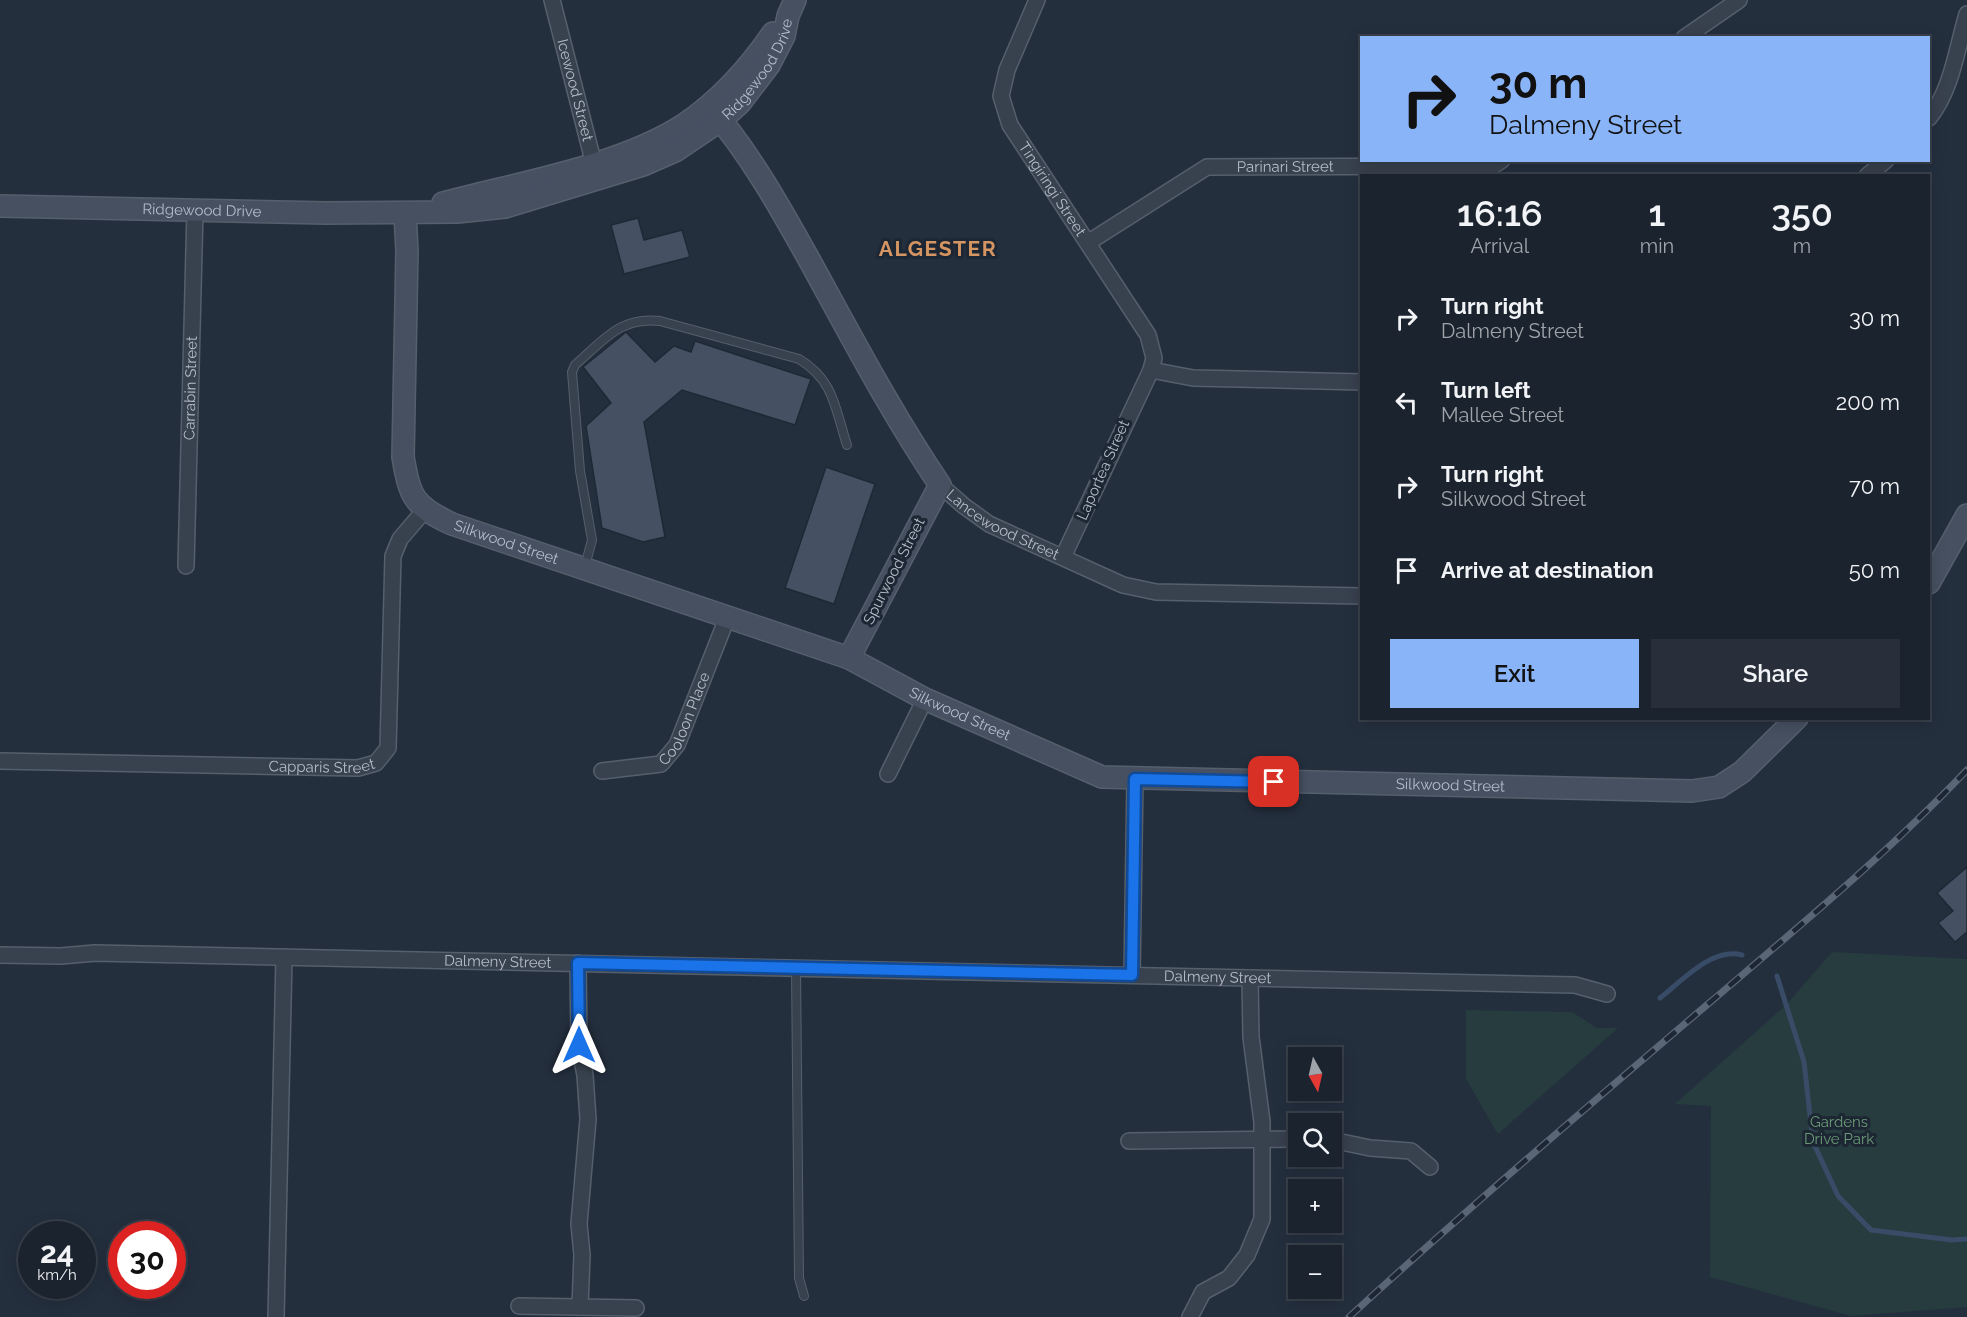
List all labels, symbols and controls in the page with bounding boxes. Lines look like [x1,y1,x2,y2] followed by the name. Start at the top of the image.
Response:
[718,17,796,124] street label: Ridgewood Drive
[553,37,597,143] street label: Icewood Street
[1489,59,1587,108] text: 30 m
[1390,60,1468,138] icon: right
[1489,109,1682,140] text: Dalmeny Street
[1015,139,1090,240] street label: Tingiringi Street
[1237,158,1334,176] street label: Parinari Street
[1457,192,1543,234] text: 16:16
[1648,192,1665,234] text: 1
[1771,192,1833,234] text: 350
[142,200,262,221] street label: Ridgewood Drive
[1471,234,1529,258] text: Arrival
[1640,234,1674,258] text: min
[1793,234,1811,258] text: m
[879,236,997,261] district label: ALGESTER
[1441,293,1544,319] text: Turn right
[1390,302,1423,335] icon: right
[1849,305,1900,331] text: 30 m
[1441,319,1584,343] text: Dalmeny Street
[180,336,201,440] street label: Carrabin Street
[1441,377,1531,403] text: Turn left
[1390,386,1423,419] icon: left
[1836,389,1900,415] text: 200 m
[1441,403,1564,427] text: Mallee Street
[1073,417,1133,523] street label: Laportea Street
[1441,461,1544,487] text: Turn right
[1390,470,1423,503] icon: right
[1849,473,1900,499] text: 70 m
[943,486,1062,564] street label: Lancewood Street
[1441,487,1586,511] text: Silkwood Street
[859,515,929,627] street label: Spurwood Street
[452,516,561,568] street label: Silkwood Street
[1390,554,1423,587] icon: arrive
[1441,557,1654,583] text: Arrive at destination
[1849,557,1900,583] text: 50 m
[1390,639,1639,708] button: Exit
[1651,639,1900,708] button: Share
[655,669,714,769] street label: Cooloon Place
[906,683,1013,744] street label: Silkwood Street
[269,755,377,777] street label: Capparis Street
[1248,756,1299,807] pin
[1257,765,1290,798] icon: arrive
[1396,775,1505,796] street label: Silkwood Street
[444,952,552,972] street label: Dalmeny Street
[1164,967,1271,987] street label: Dalmeny Street
[547,1013,611,1077] position arrow
[1288,1047,1342,1101] north arrow
[1288,1047,1342,1299] map controls
[1288,1113,1342,1167] button: search
[1804,1113,1874,1148] park label: Gardens Drive Park
[1288,1179,1342,1233] button: +
[108,1221,186,1299] speed limit sign: 30
[40,1235,74,1270] text: 24
[1288,1245,1342,1299] button: −
[37,1266,77,1284] text: km/h

